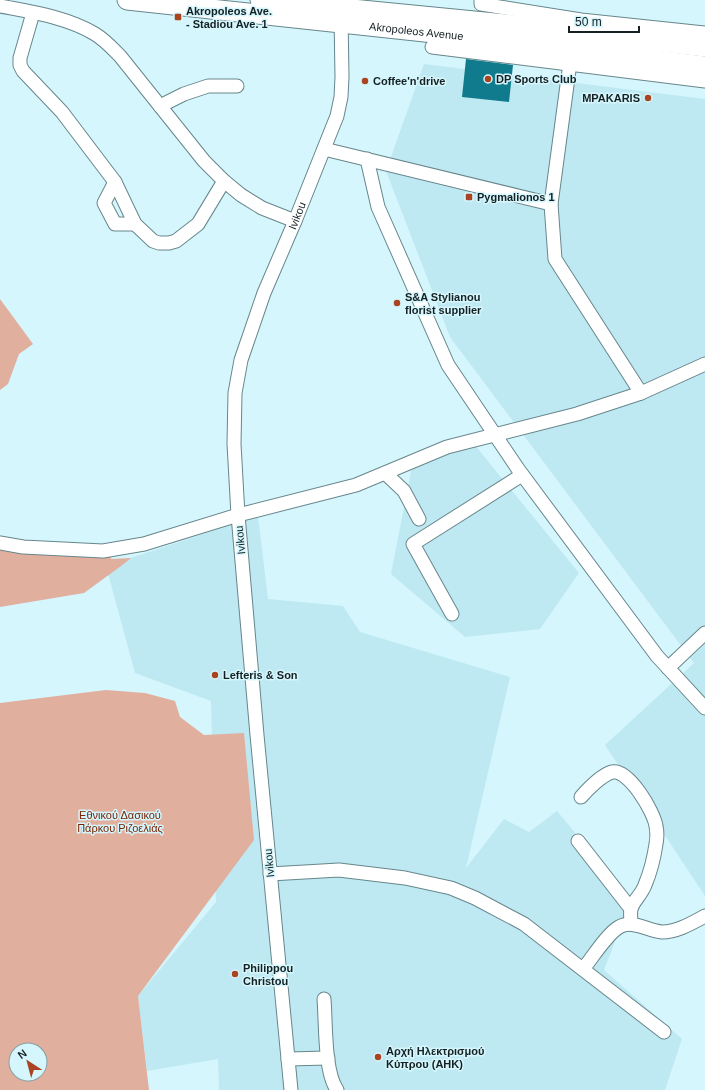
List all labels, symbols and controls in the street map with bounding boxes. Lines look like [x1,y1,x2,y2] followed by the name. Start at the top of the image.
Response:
[186,5,272,30] place label: Akropoleos Ave. - Stadiou Ave. 1
[569,8,639,34] scale bar
[173,12,183,22] marker: Akropoleos Ave. - Stadiou Ave. 1
[575,15,602,29] text: 50 m
[369,20,464,42] street label: Akropoleos Avenue
[496,73,577,85] place label: DP Sports Club
[483,74,493,84] marker: DP Sports Club
[373,75,445,87] place label: Coffee'n'drive
[360,76,370,86] marker: Coffee'n'drive
[582,92,640,104] place label: MPAKARIS
[643,93,653,103] marker: MPAKARIS
[477,191,555,203] place label: Pygmalionos 1
[464,192,474,202] marker: Pygmalionos 1
[286,200,308,231] street label: Ivikou
[405,291,482,316] place label: S&A Stylianou florist supplier
[392,298,402,308] marker: S&A Stylianou florist supplier
[233,525,247,555] street label: Ivikou
[223,669,298,681] place label: Lefteris & Son
[210,670,220,680] marker: Lefteris & Son
[77,809,163,834] park label: Εθνικού Δασικού Πάρκου Ριζοελιάς
[262,848,276,878] street label: Ivikou
[243,962,293,987] place label: Philippou Christou
[230,969,240,979] marker: Philippou Christou
[8,1042,48,1082] north arrow
[386,1045,484,1070] place label: Αρχή Ηλεκτρισμού Κύπρου (ΑΗΚ)
[15,1047,29,1061] text: N
[373,1052,383,1062] marker: Αρχή Ηλεκτρισμού Κύπρου (ΑΗΚ)

